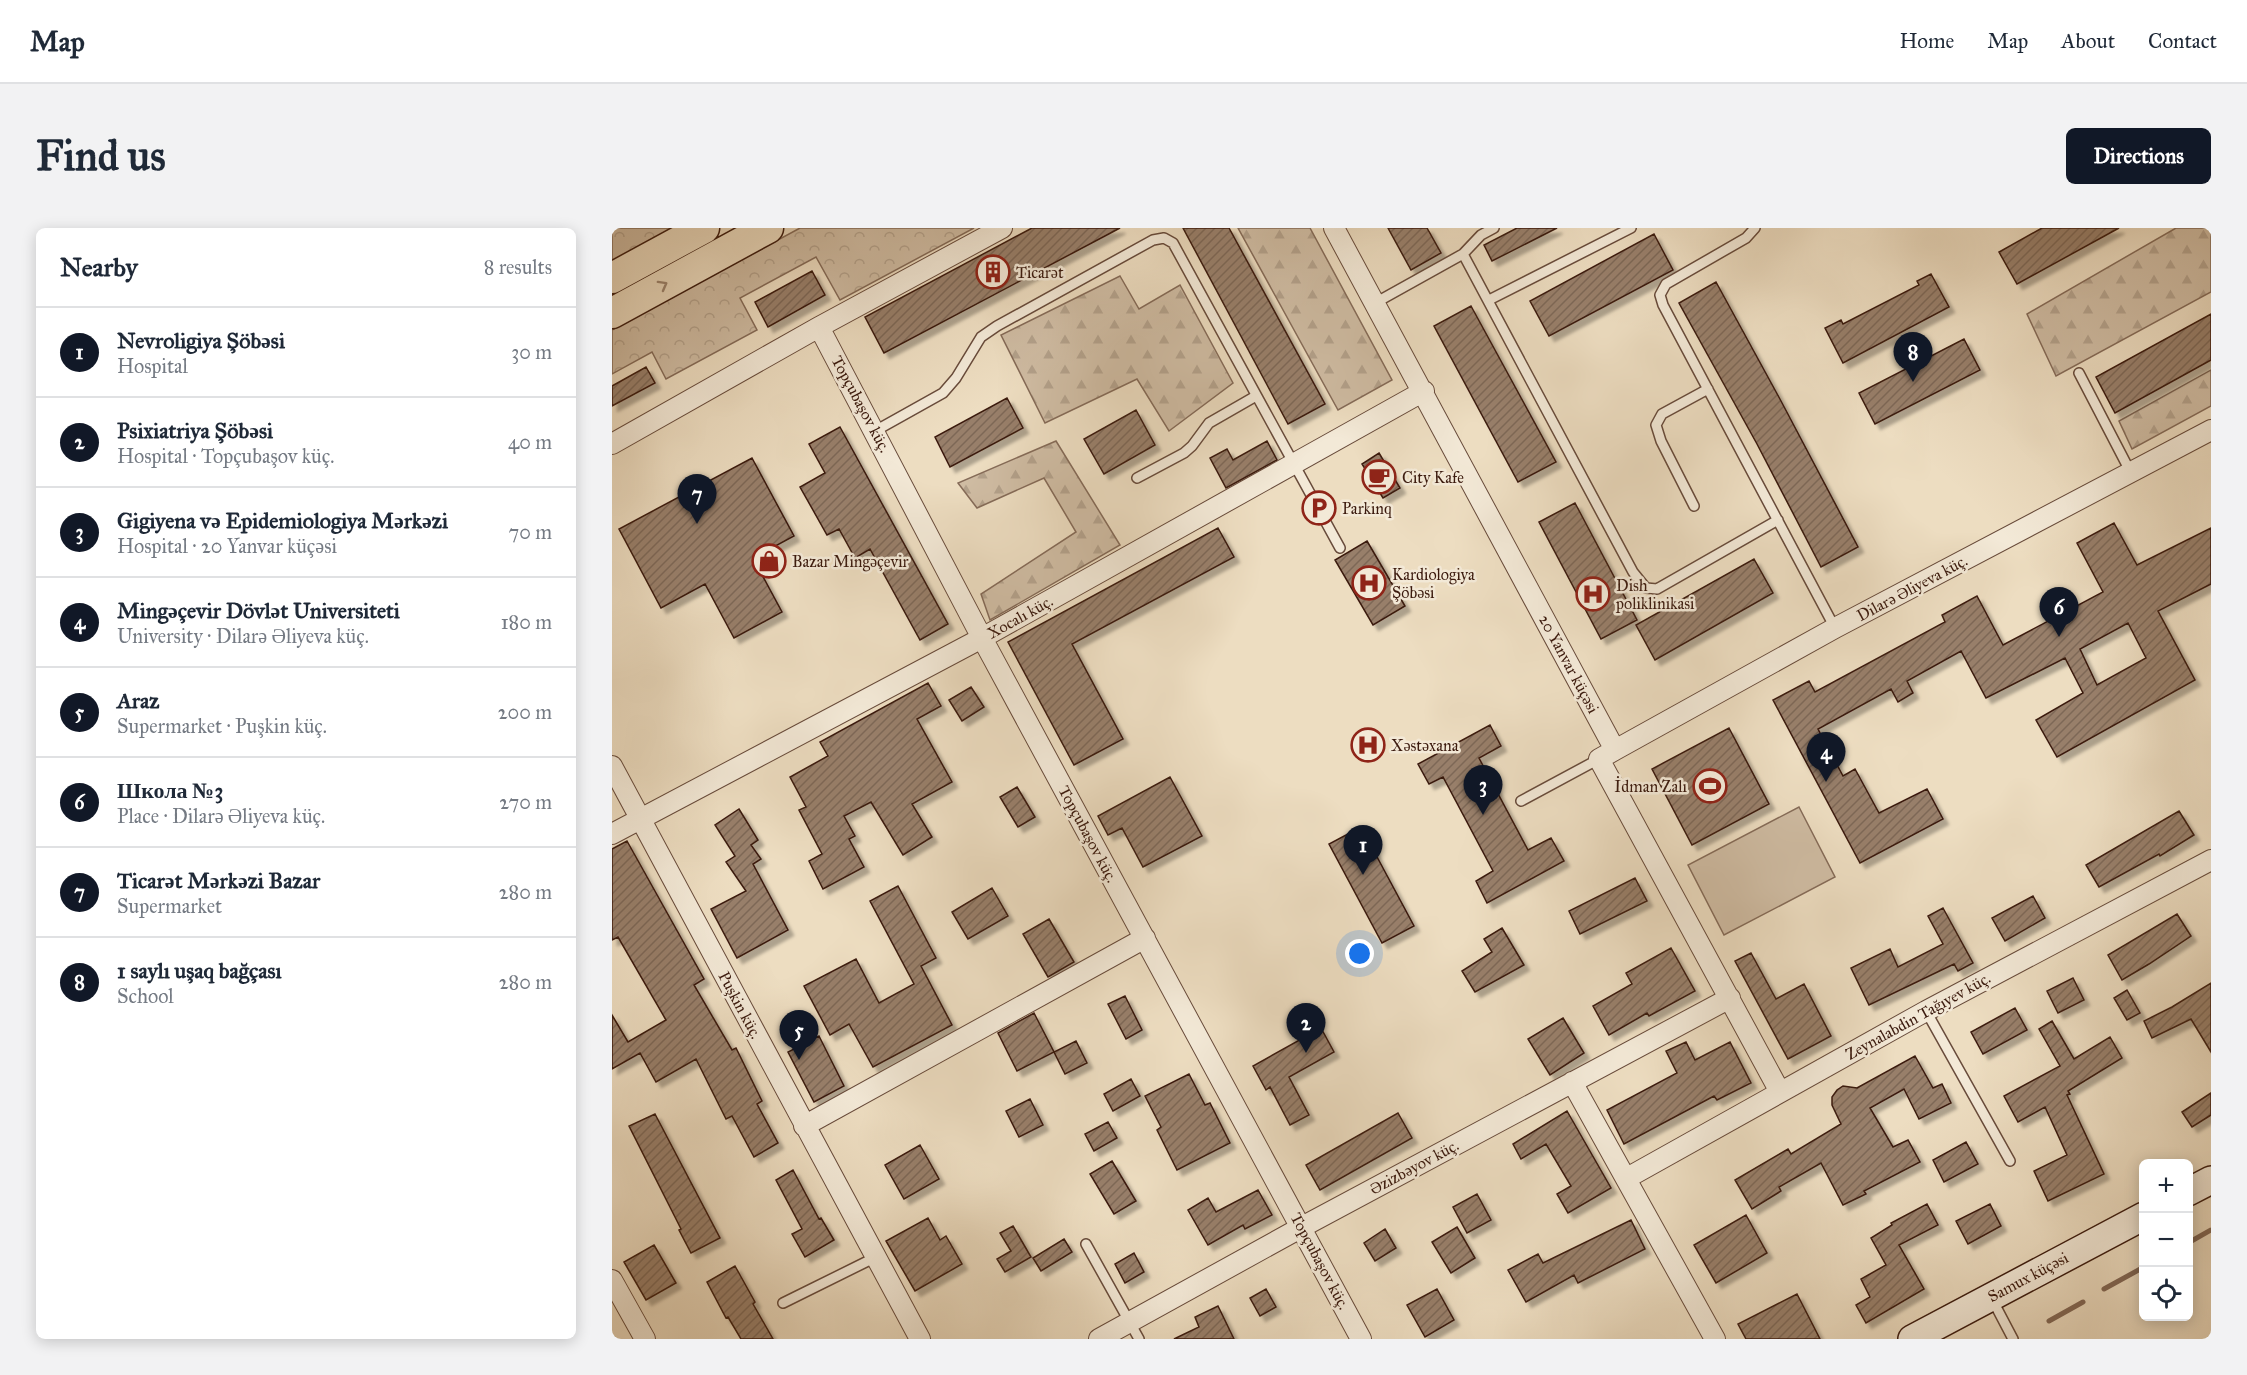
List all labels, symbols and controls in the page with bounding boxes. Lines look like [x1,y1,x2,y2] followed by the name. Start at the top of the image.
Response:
[30,24,85,59] text: Map
[1899,28,1954,54] text: Home
[1987,28,2028,54] text: Map
[2061,28,2115,54] text: About
[2148,28,2217,54] text: Contact
[2066,128,2211,184] button: Directions
[36,130,166,182] text: Find us
[60,251,138,283] text: Nearby
[975,254,1011,290] building icon: Ticarət
[484,255,552,279] text: 8 results
[1016,263,1064,282] place label: Ticarət
[657,281,668,292] one-way arrow
[117,327,285,354] text: Nevroligiya Şöbəsi
[1894,332,1932,382] pin: 8
[76,340,83,364] text: 1
[511,340,552,364] text: 30 m
[828,352,894,456] street label: Topçubaşov küç.
[117,354,188,378] text: Hospital
[117,417,273,444] text: Psixiatriya Şöbəsi
[75,430,84,454] text: 2
[508,430,552,454] text: 40 m
[117,444,334,468] text: Hospital · Topçubaşov küç.
[1361,459,1397,495] cafe icon: City Kafe
[1402,468,1464,487] place label: City Kafe
[678,474,716,524] pin: 7
[1301,490,1337,526] parking icon: Parkinq
[1342,499,1392,519] place label: Parkinq
[117,507,448,534] text: Gigiyena və Epidemiologiya Mərkəzi
[76,520,84,544] text: 3
[509,520,552,544] text: 70 m
[117,534,337,558] text: Hospital · 20 Yanvar küçəsi
[751,543,787,579] shop icon: Bazar Mingəçevir
[1853,551,1971,625] street label: Dilarə Əliyeva küç.
[792,552,909,572] place label: Bazar Mingəçevir
[1351,565,1387,601] hospital icon: Kardiologiya Şöbəsi
[1392,565,1475,602] place label: Kardiologiya Şöbəsi
[1575,576,1611,612] hospital icon: Dish poliklinikasi
[1615,576,1695,613] place label: Dish poliklinikasi
[2040,588,2078,637] pin: 6
[984,591,1056,643] street label: Xocalı küç.
[117,597,400,624] text: Mingəçevir Dövlət Universiteti
[74,610,85,634] text: 4
[501,610,552,634] text: 180 m
[1535,611,1603,717] street label: 20 Yanvar küçəsi
[117,624,369,648] text: University · Dilarə Əliyeva küç.
[117,687,160,714] text: Araz
[75,700,84,724] text: 5
[498,700,552,724] text: 200 m
[117,714,327,738] text: Supermarket · Puşkin küç.
[1350,727,1386,763] hospital icon: Xəstəxana
[1806,732,1846,782] pin: 4
[1391,736,1459,755] place label: Xəstəxana
[1464,766,1502,815] pin: 3
[1692,768,1728,804] sports icon: İdman Zalı
[1614,776,1688,796] place label: İdman Zalı
[117,777,223,804] text: Школа №3
[1055,782,1121,886] street label: Topçubaşov küç.
[74,790,85,814] text: 6
[499,790,552,814] text: 270 m
[117,804,325,828] text: Place · Dilarə Əliyeva küç.
[1344,826,1383,875] pin: 1
[117,867,320,894] text: Ticarət Mərkəzi Bazar
[74,880,85,904] text: 7
[499,880,552,904] text: 280 m
[117,894,222,918] text: Supermarket
[1345,939,1374,968] your location
[117,957,282,984] text: 1 saylı uşaq bağçası
[714,968,766,1042] street label: Puşkin küç.
[1842,968,1994,1065] street label: Zeynalabdin Tağıyev küç.
[74,970,85,994] text: 8
[499,970,552,994] text: 280 m
[117,984,174,1008] text: School
[1286,1004,1326,1053] pin: 2
[780,1010,819,1060] pin: 5
[1366,1136,1462,1198] street label: Əzizbəyov küç.
[2139,1159,2193,1321] map controls
[2139,1159,2193,1213] button: +
[1287,1209,1353,1313] street label: Topçubaşov küç.
[2139,1213,2193,1267] button: −
[1984,1248,2072,1306] street label: Samux küçəsi
[2139,1267,2193,1321] button: locate

